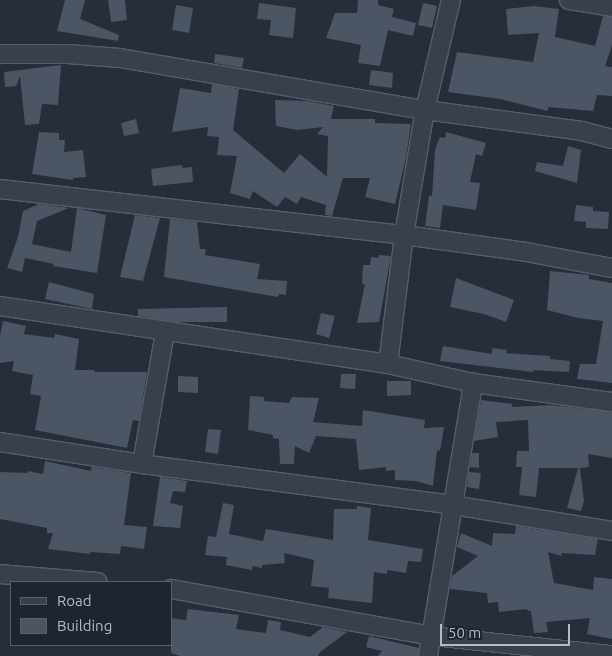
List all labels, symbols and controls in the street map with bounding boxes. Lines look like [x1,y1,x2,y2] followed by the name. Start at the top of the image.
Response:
[10,581,172,646] legend
[57,592,92,609] text: Road
[442,614,572,646] scale bar
[57,617,112,634] text: Building
[448,624,481,641] text: 50 m

